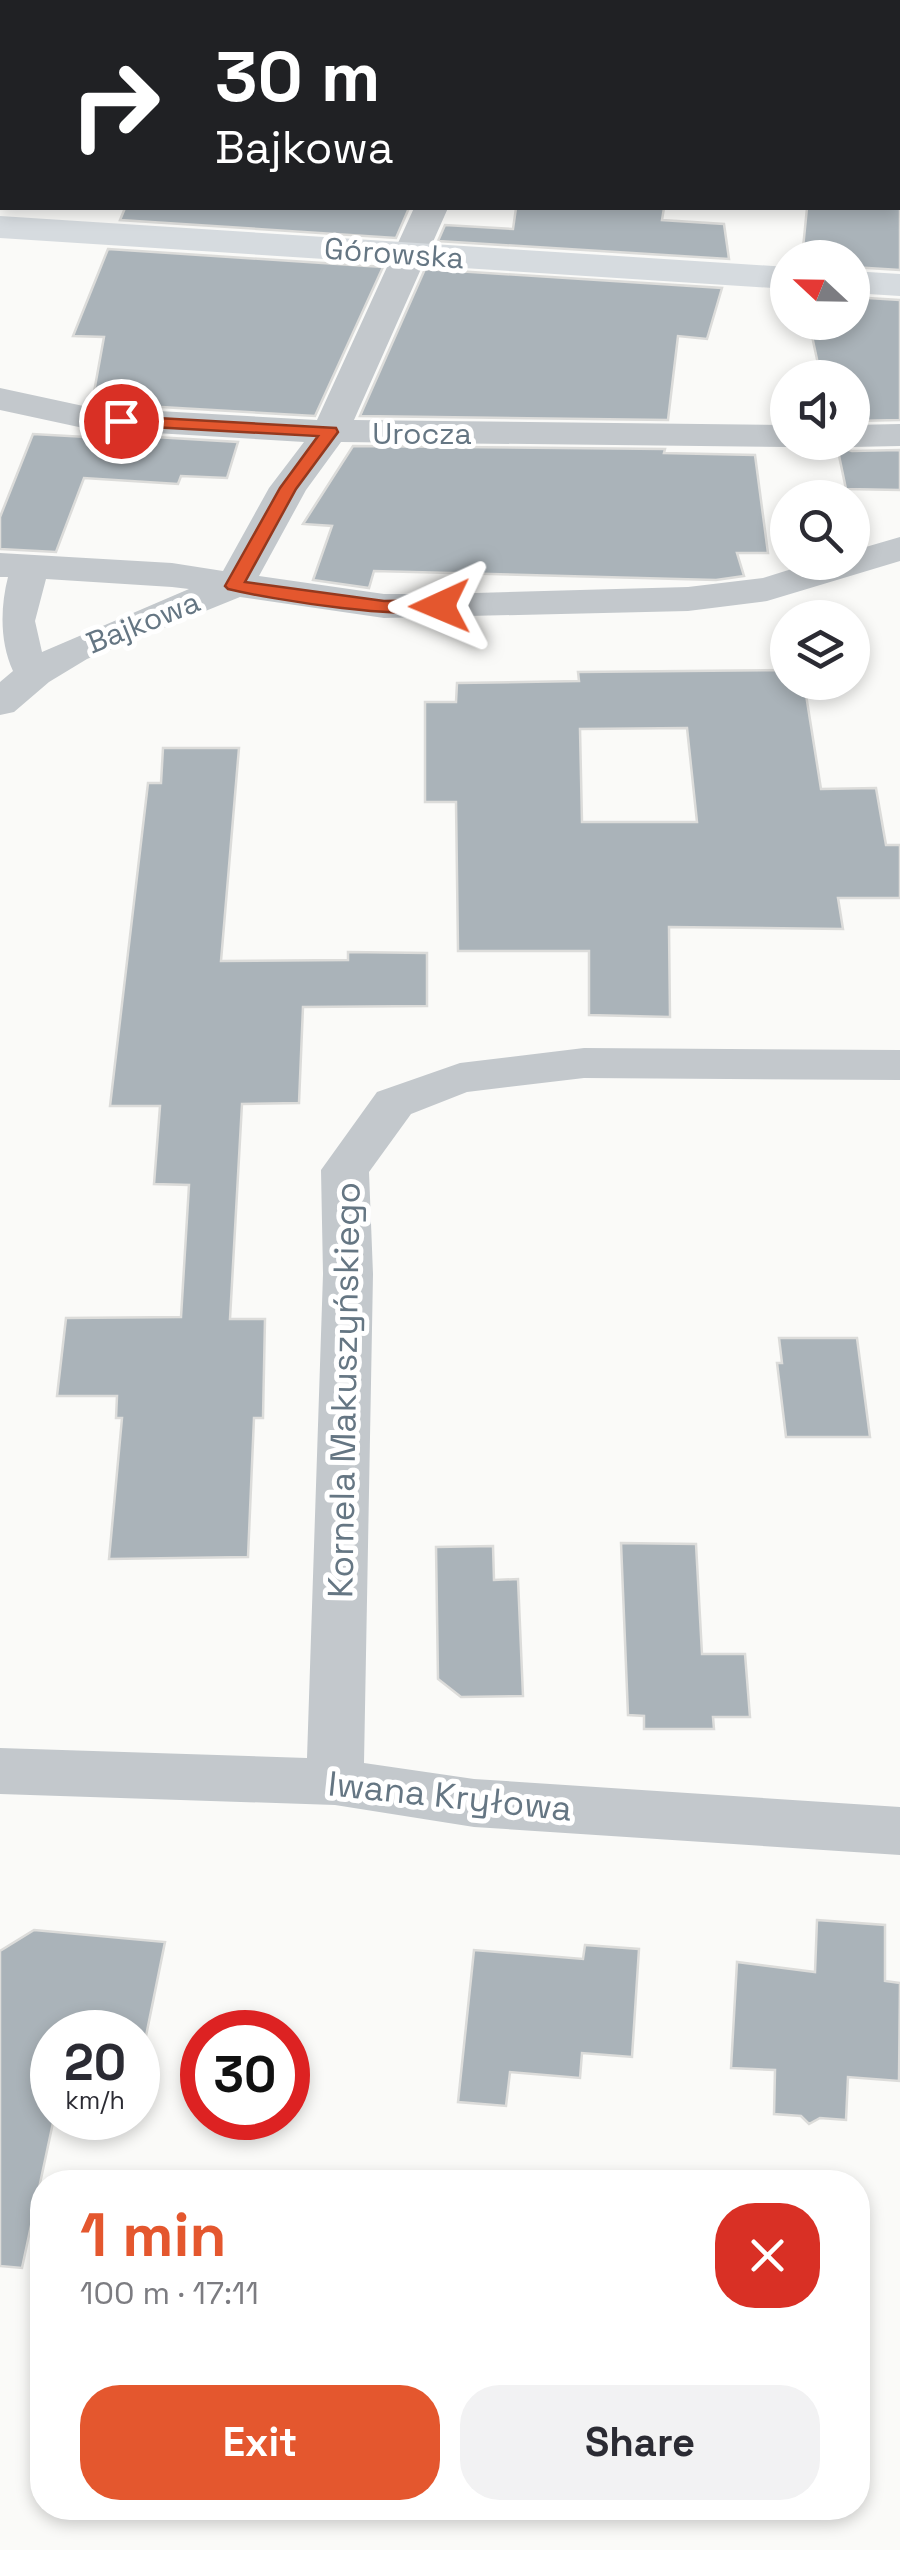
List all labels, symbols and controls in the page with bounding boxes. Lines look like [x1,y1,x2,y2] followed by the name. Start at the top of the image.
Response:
[215,32,380,121] text: 30 m
[50,40,180,170] icon: right
[215,119,394,176] text: Bajkowa
[323,229,465,277] street label: Górowska
[770,240,870,340] north arrow
[770,240,870,700] map controls
[770,360,870,460] button: sound
[79,379,164,464] pin
[94,394,149,449] icon: arrive
[372,414,472,453] street label: Urocza
[770,480,870,580] button: search
[388,554,492,658] position arrow
[80,582,206,662] street label: Bajkowa
[770,600,870,700] button: layers
[318,1182,370,1598] street label: Kornela Makuszyńskiego
[326,1761,574,1831] street label: Iwana Kryłowa
[180,2010,310,2140] speed limit sign: 30
[64,2031,126,2095] text: 20
[65,2084,125,2116] text: km/h
[80,2197,227,2274] text: 1 min
[715,2203,820,2308] button: close
[80,2273,259,2313] text: 100 m · 17:11
[80,2385,440,2500] button: Exit
[460,2385,820,2500] button: Share

